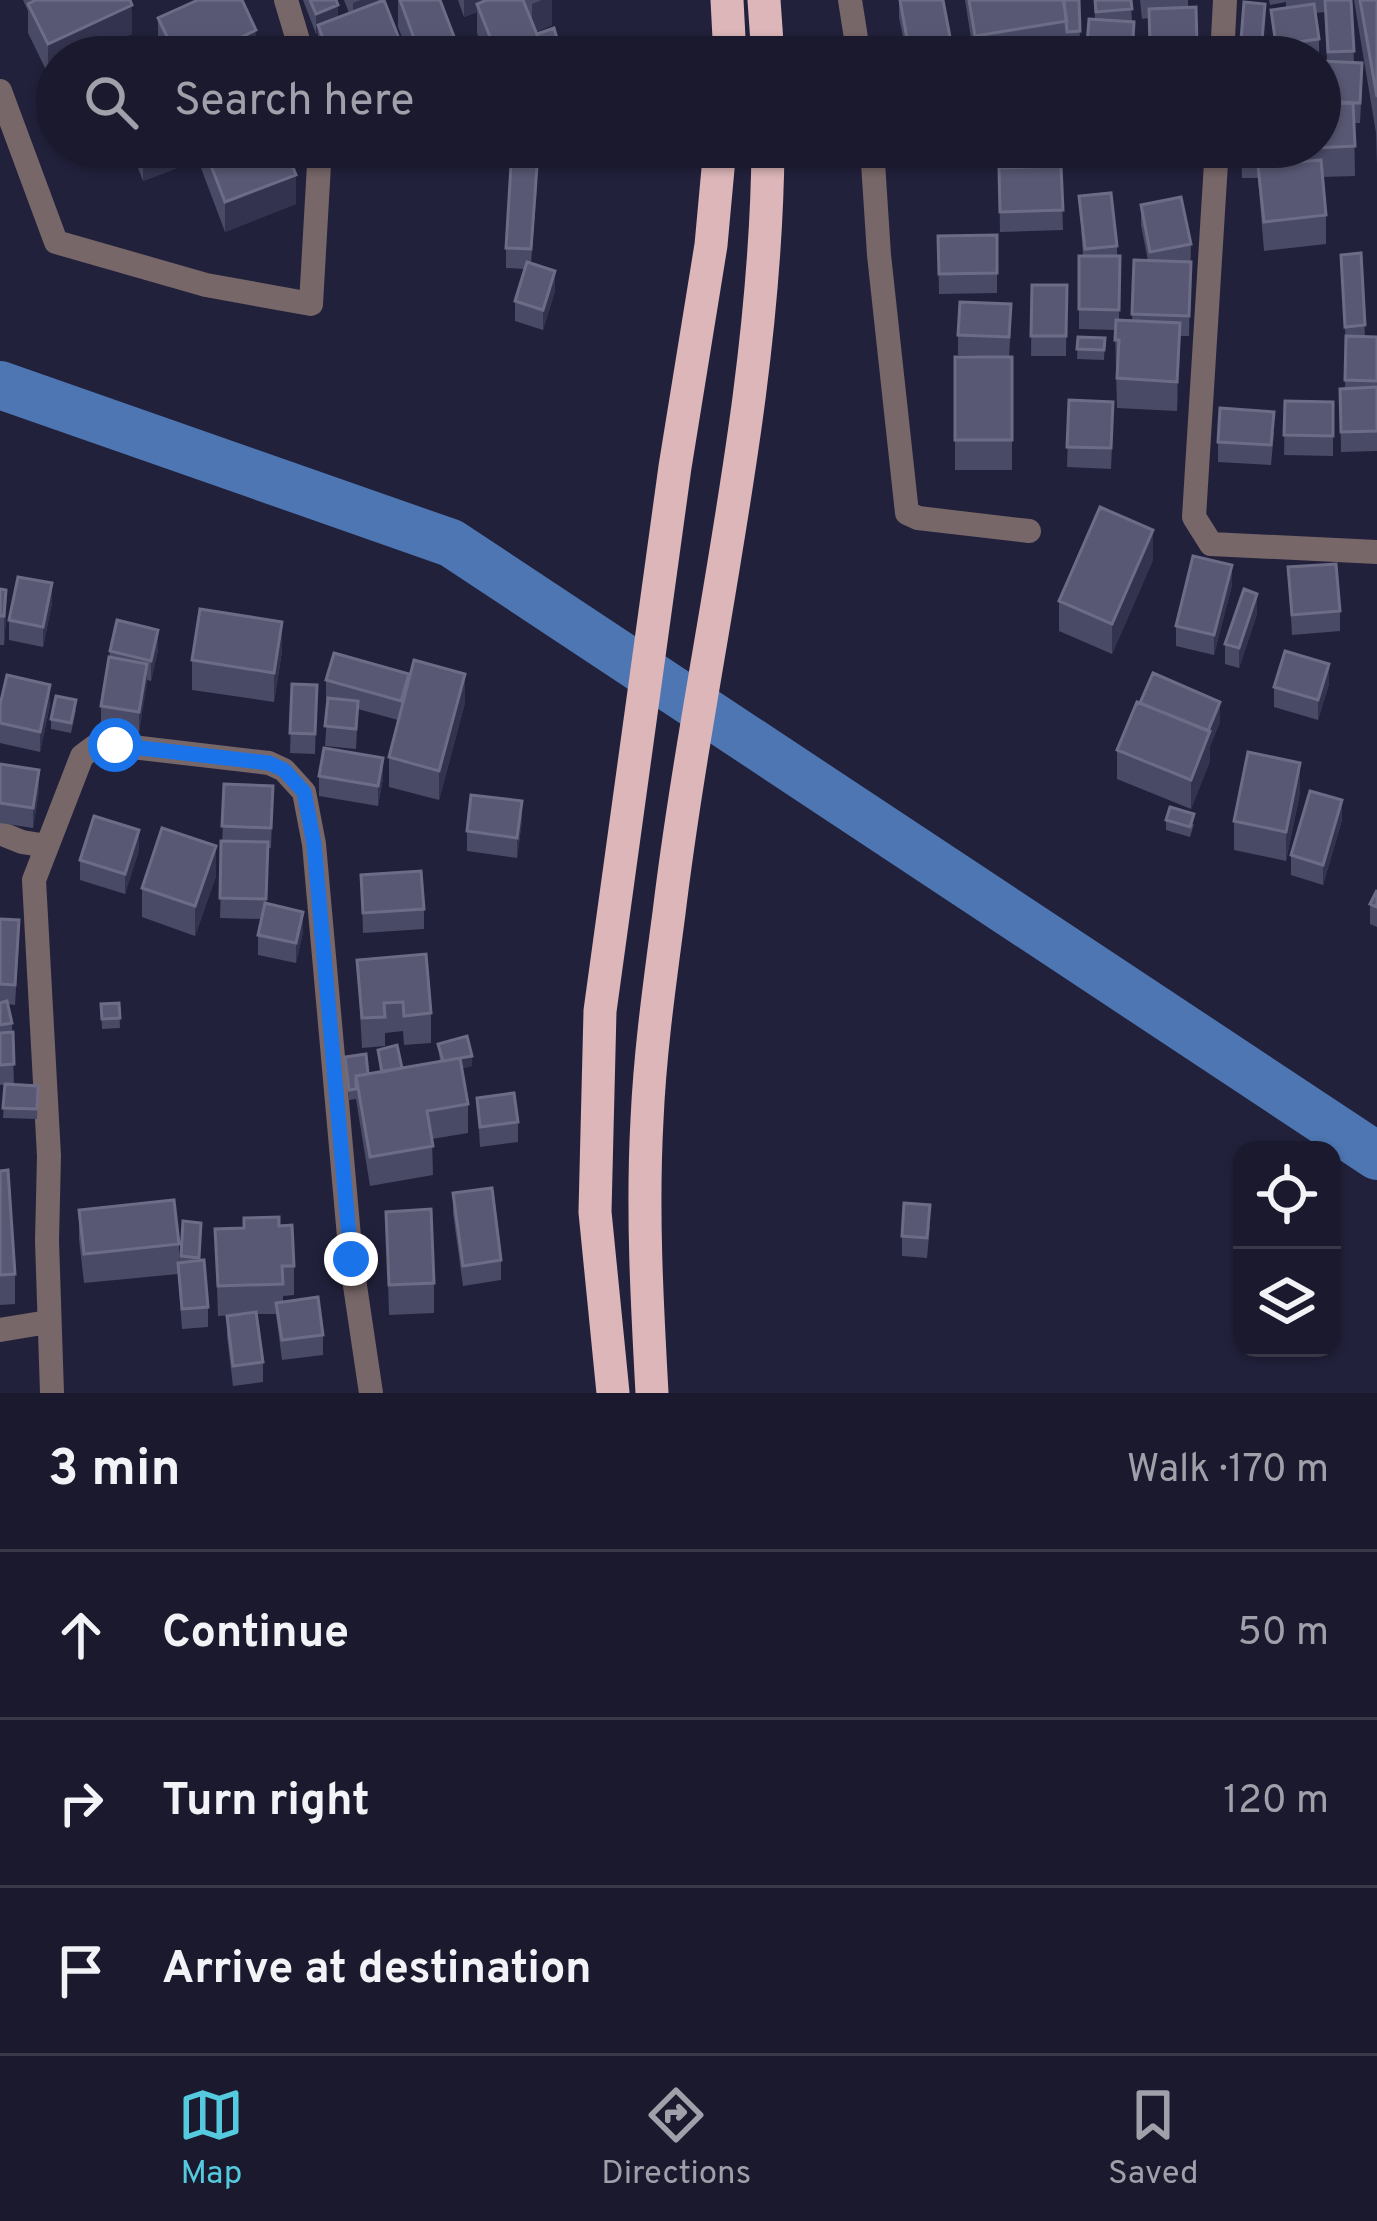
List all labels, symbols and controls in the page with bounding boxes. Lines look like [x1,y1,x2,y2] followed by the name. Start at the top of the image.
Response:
[36,36,1341,168] search box
[78,69,144,135] icon: search
[174,74,414,131] text: Search here
[88,718,142,772] route start
[1233,1141,1341,1357] map controls
[1233,1141,1341,1249] button: locate
[324,1232,378,1286] route end
[1233,1249,1341,1357] button: layers
[48,1439,181,1504] text: 3 min
[1127,1447,1329,1496] text: Walk · 170 m
[48,1602,114,1668] icon: ahead
[162,1606,349,1663] text: Continue
[1238,1610,1329,1659] text: 50 m
[48,1770,114,1836] icon: right
[162,1774,370,1831] text: Turn right
[1223,1778,1329,1827] text: 120 m
[48,1938,114,2004] icon: arrive
[162,1942,592,1999] text: Arrive at destination
[178,2082,244,2196] tab: Map
[601,2082,751,2196] tab: Directions
[1108,2082,1199,2196] tab: Saved

